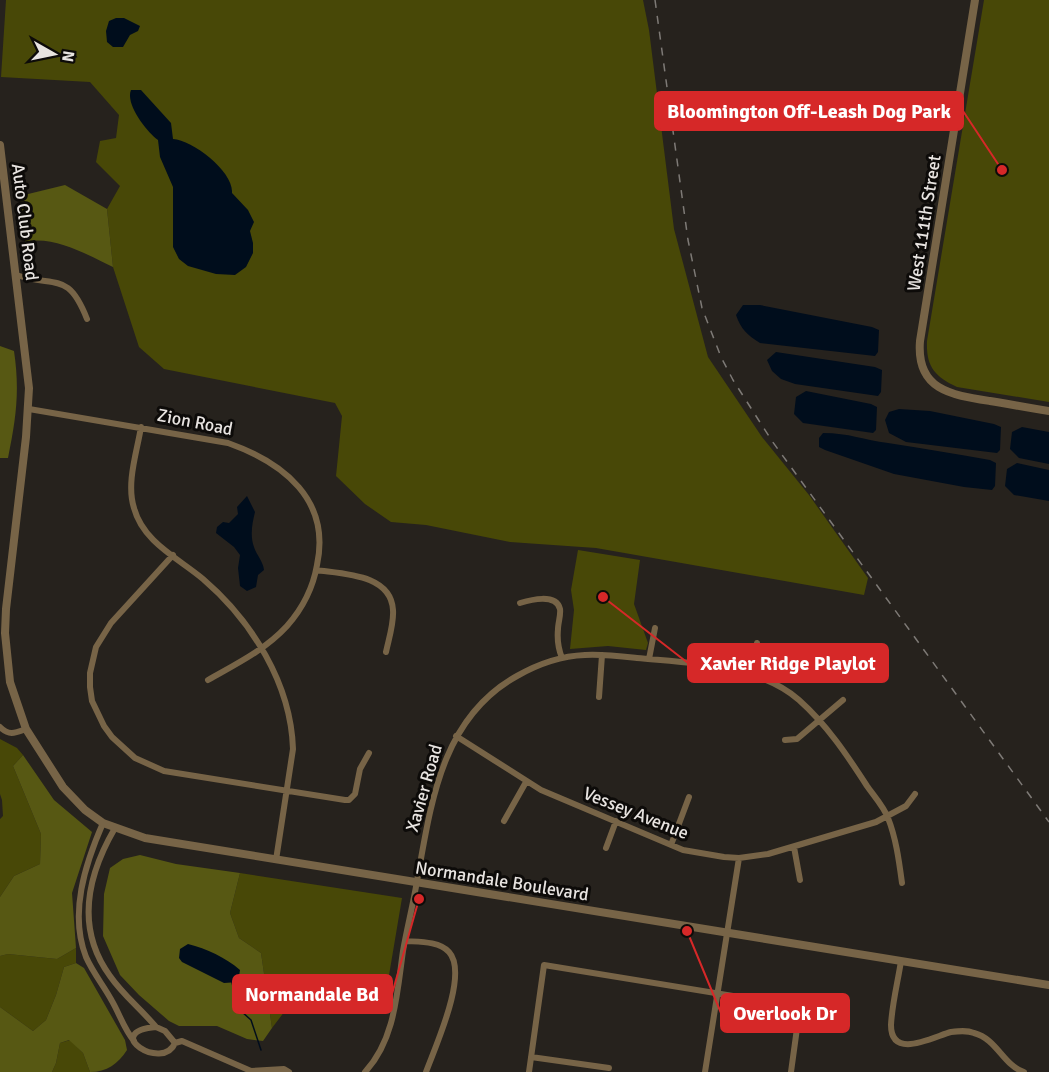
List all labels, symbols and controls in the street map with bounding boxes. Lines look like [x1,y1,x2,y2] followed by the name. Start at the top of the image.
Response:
[24,24,84,84] north arrow
[57,49,79,63] text: N
[655,92,963,130] callout: Bloomington Off-Leash Dog Park
[667,99,952,124] text: Bloomington Off-Leash Dog Park
[902,153,946,293] street label: West 111th Street
[7,162,43,282] street label: Auto Club Road
[155,404,235,440] street label: Zion Road
[688,644,888,682] callout: Xavier Ridge Playlot
[700,651,876,676] text: Xavier Ridge Playlot
[401,742,447,834] street label: Xavier Road
[580,782,692,844] street label: Vessey Avenue
[414,856,590,906] street label: Normandale Boulevard
[233,975,392,1013] callout: Normandale Bd
[245,982,379,1007] text: Normandale Bd
[721,994,849,1032] callout: Overlook Dr
[733,1001,837,1026] text: Overlook Dr

